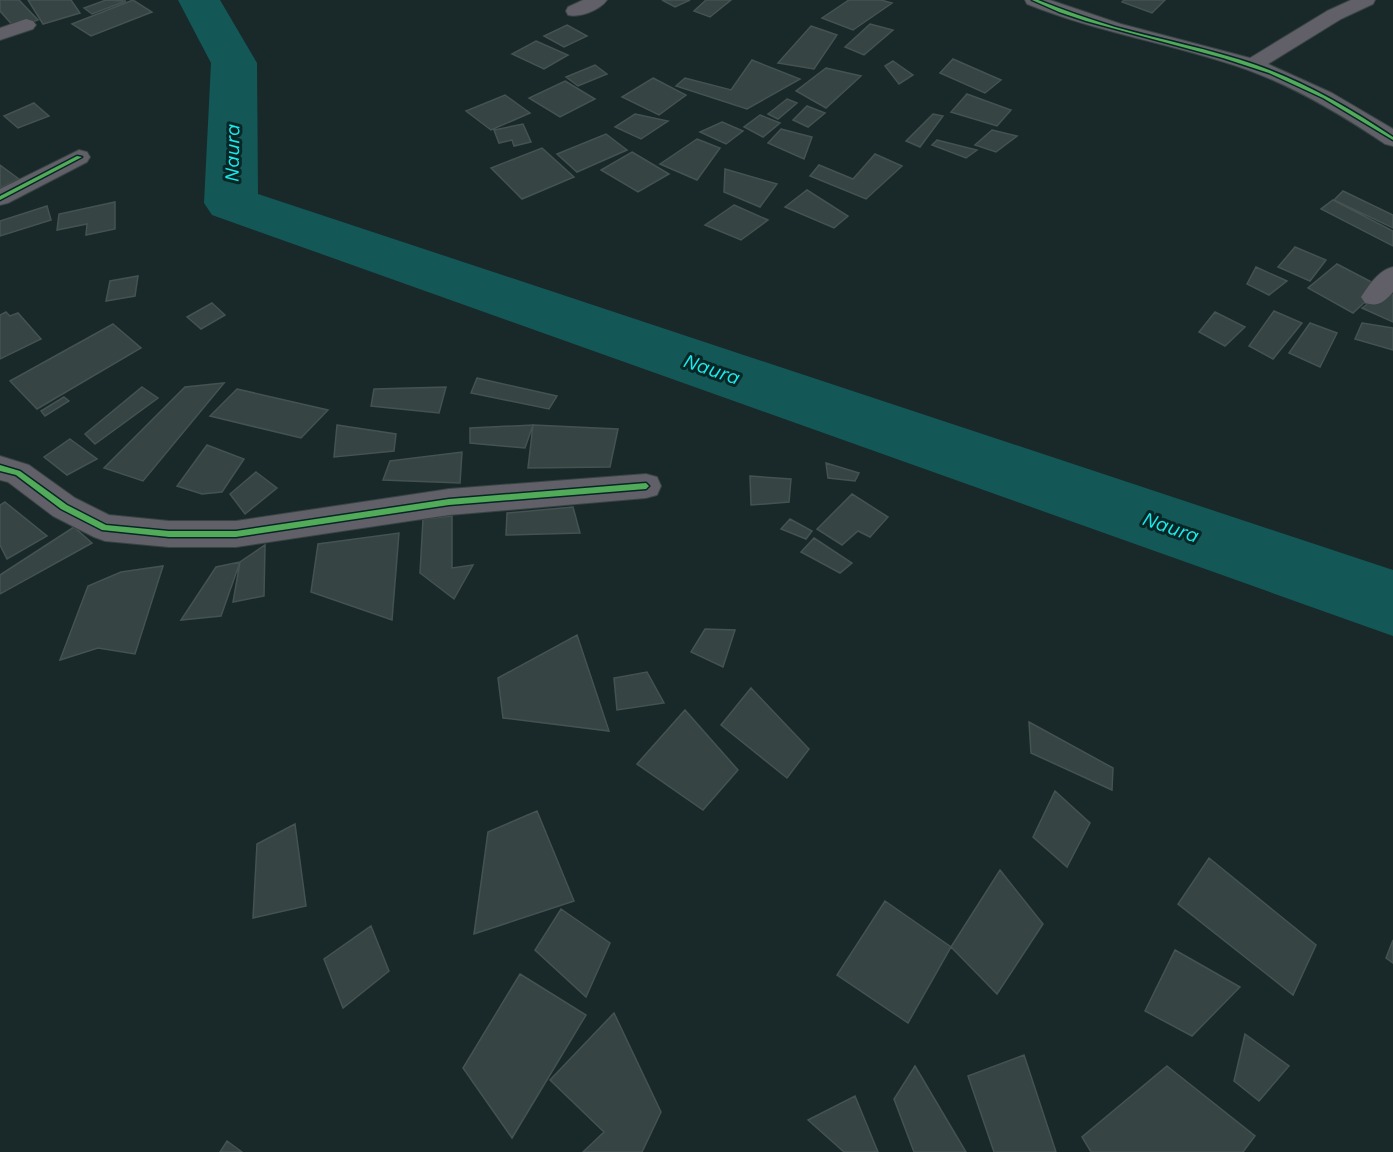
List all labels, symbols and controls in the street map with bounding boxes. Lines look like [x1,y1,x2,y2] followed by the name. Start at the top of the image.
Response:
[219,124,245,182] water label: Naura
[681,348,743,390] water label: Naura
[1140,506,1202,548] water label: Naura

